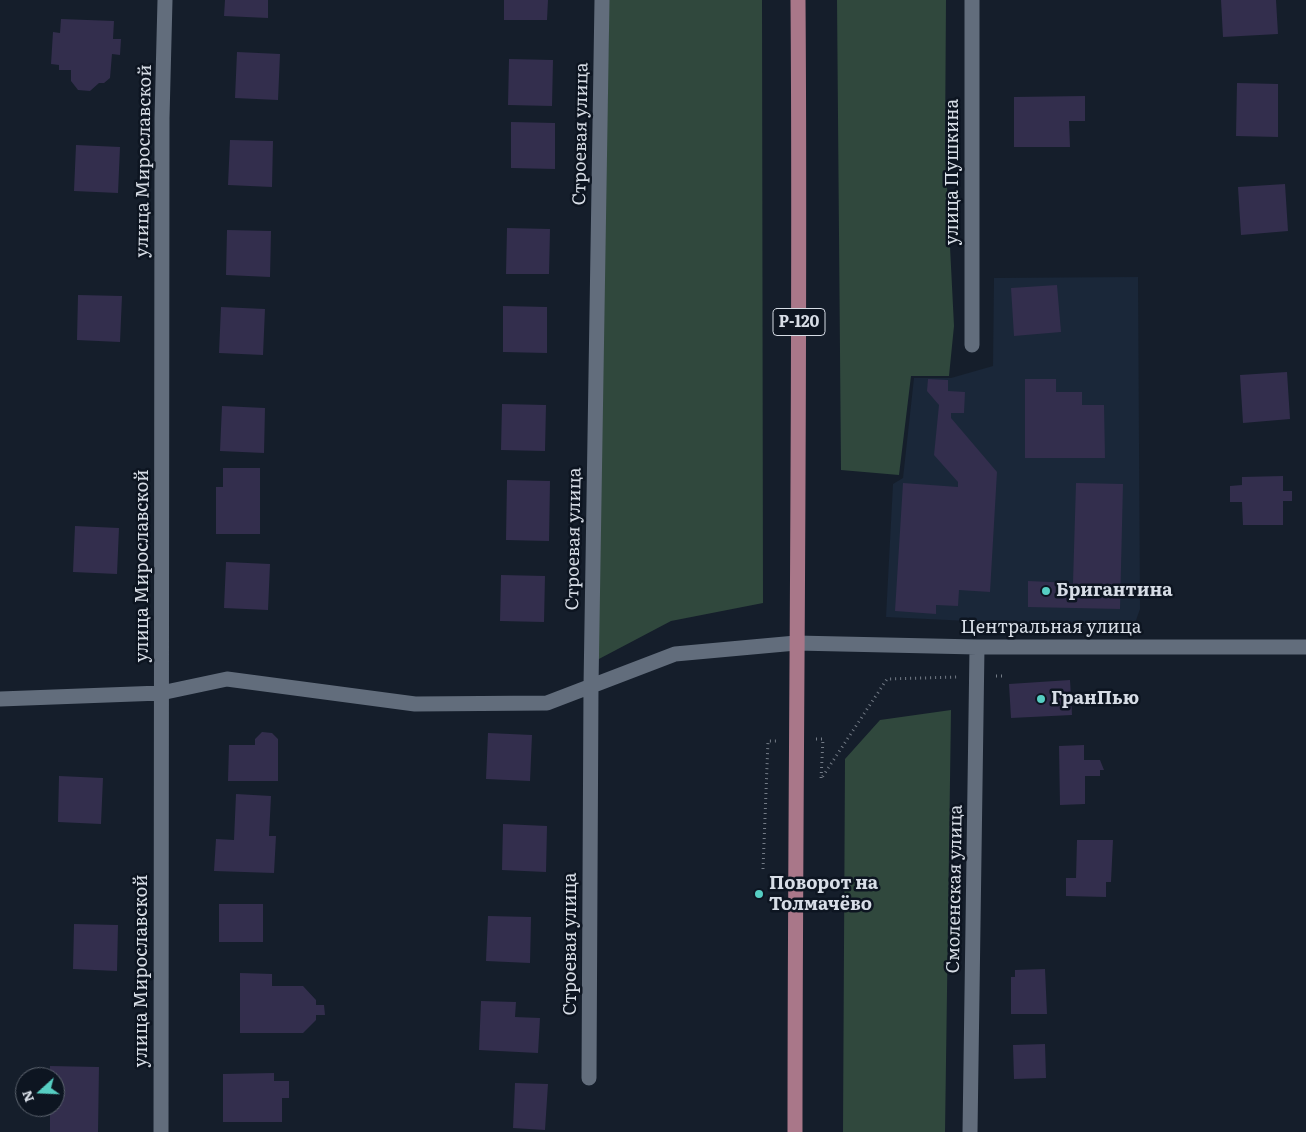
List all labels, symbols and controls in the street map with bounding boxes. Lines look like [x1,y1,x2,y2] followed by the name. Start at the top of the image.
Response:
[569,62,593,206] street label: Строевая улица
[132,64,156,258] street label: улица Мирославской
[942,99,964,245] street label: улица Пушкина
[773,308,825,336] road number: Р-120
[562,467,586,611] street label: Строевая улица
[132,469,154,663] street label: улица Мирославской
[1056,580,1173,602] place label: Бригантина
[1040,585,1052,597] marker: Бригантина
[960,617,1142,639] street label: Центральная улица
[1051,688,1139,710] place label: ГранПью
[1035,693,1047,705] marker: ГранПью
[943,805,967,973] street label: Смоленская улица
[560,873,582,1015] street label: Строевая улица
[769,873,878,916] place label: Поворот на Толмачёво
[131,874,153,1068] street label: улица Мирославской
[753,888,765,900] marker: Поворот на Толмачёво
[15,1067,65,1117] north arrow
[15,1088,38,1106] text: N

